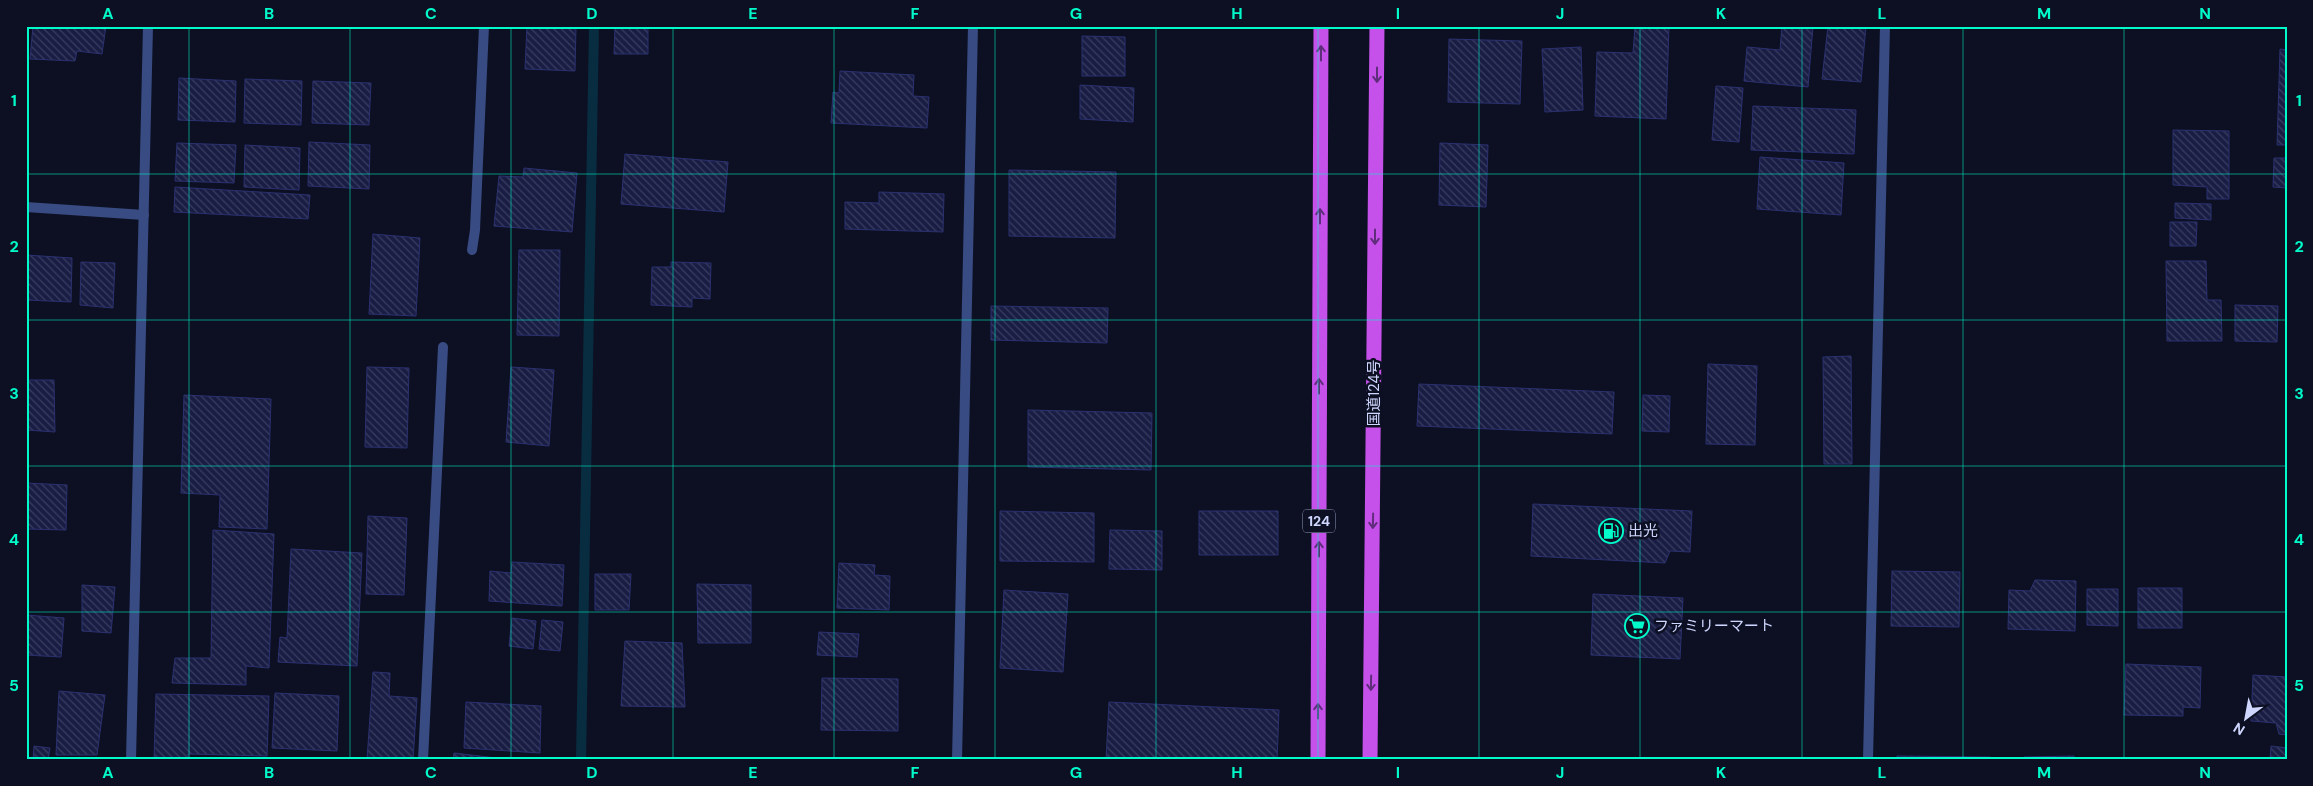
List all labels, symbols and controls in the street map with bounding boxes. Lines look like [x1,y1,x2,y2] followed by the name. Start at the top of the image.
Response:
[102,3,114,24] text: A
[264,3,274,24] text: B
[425,3,437,24] text: C
[586,3,598,24] text: D
[748,3,758,24] text: E
[911,3,920,24] text: F
[1070,3,1082,24] text: G
[1231,3,1243,24] text: H
[1396,3,1400,24] text: I
[1556,3,1564,24] text: J
[1716,3,1727,24] text: K
[1878,3,1887,24] text: L
[2037,3,2051,24] text: M
[2199,3,2211,24] text: N
[1316,46,1326,62] one-way arrow
[1372,67,1381,83] one-way arrow
[11,90,17,111] text: 1
[2296,90,2302,111] text: 1
[1315,208,1325,224] one-way arrow
[1370,229,1380,245] one-way arrow
[9,236,19,257] text: 2
[2294,236,2304,257] text: 2
[1364,359,1384,427] street label: 国道124号
[1314,378,1324,394] one-way arrow
[9,383,19,404] text: 3
[2294,383,2304,404] text: 3
[1303,510,1335,532] road number: 124
[1368,512,1378,529] one-way arrow
[1598,518,1624,544] fuel station icon: 出光
[1628,521,1658,541] place label: 出光
[9,529,19,550] text: 4
[2294,529,2304,550] text: 4
[1314,541,1324,557] one-way arrow
[1624,613,1650,639] supermarket icon: ファミリーマート
[1654,616,1774,636] place label: ファミリーマート
[9,675,19,696] text: 5
[1366,675,1376,691] one-way arrow
[2294,675,2304,696] text: 5
[2220,694,2270,744] north arrow
[1313,703,1323,720] one-way arrow
[2230,719,2248,739] text: N
[102,762,114,783] text: A
[264,762,274,783] text: B
[425,762,437,783] text: C
[586,762,598,783] text: D
[748,762,758,783] text: E
[911,762,920,783] text: F
[1070,762,1082,783] text: G
[1231,762,1243,783] text: H
[1396,762,1400,783] text: I
[1556,762,1564,783] text: J
[1716,762,1727,783] text: K
[1878,762,1887,783] text: L
[2037,762,2051,783] text: M
[2199,762,2211,783] text: N

